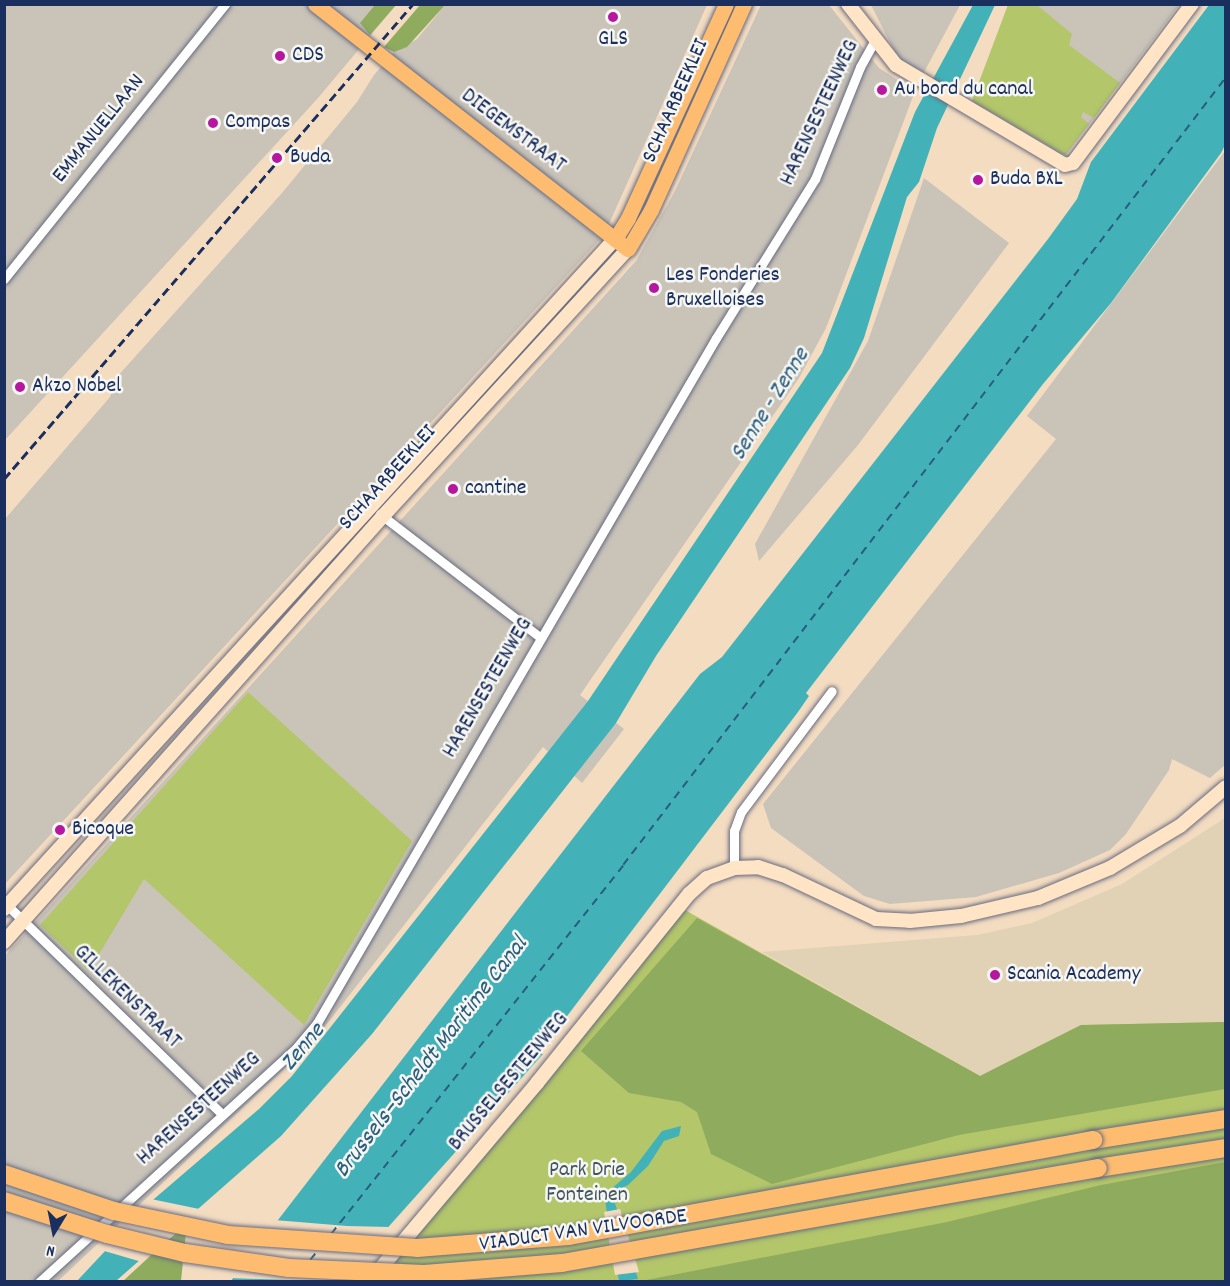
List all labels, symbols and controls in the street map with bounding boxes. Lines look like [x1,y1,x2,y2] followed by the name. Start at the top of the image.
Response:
[606,10,620,24] marker: GLS
[598,27,628,53] place label: GLS
[637,35,715,167] street label: SCHAARBEEKLEI
[775,36,865,190] street label: HARENSESTEENWEG
[292,43,324,69] place label: CDS
[273,49,287,63] marker: CDS
[47,69,151,189] street label: EMMANUELLAAN
[894,77,1033,103] place label: Au bord du canal
[455,83,571,179] street label: DIEGEMSTRAAT
[875,83,889,97] marker: Au bord du canal
[225,110,290,136] place label: Compas
[206,116,220,130] marker: Compas
[290,145,331,171] place label: Buda
[268,149,286,167] marker: Buda
[990,167,1063,193] place label: Buda BXL
[971,173,985,187] marker: Buda BXL
[666,262,780,314] place label: Les Fonderies Bruxelloises
[647,281,661,295] marker: Les Fonderies Bruxelloises
[725,344,817,466] water label: Senne - Zenne
[32,374,121,400] place label: Akzo Nobel
[13,380,27,394] marker: Akzo Nobel
[334,420,442,536] street label: SCHAARBEEKLEI
[465,476,526,502] place label: cantine
[446,482,460,496] marker: cantine
[437,613,539,763] street label: HARENSESTEENWEG
[72,817,134,843] place label: Bicoque
[53,823,67,837] marker: Bicoque
[329,932,535,1184] water label: Brussels–Scheldt Maritime Canal
[68,939,186,1055] street label: GILLEKENSTRAAT
[1007,962,1141,988] place label: Scania Academy
[988,968,1002,982] marker: Scania Academy
[443,1007,575,1157] street label: BRUSSELSESTEENWEG
[276,1018,332,1078] water label: Zenne
[132,1046,266,1172] street label: HARENSESTEENWEG
[546,1157,628,1208] park label: Park Drie Fonteinen
[24,1202,84,1262] north arrow
[478,1203,688,1259] street label: VIADUCT VAN VILVOORDE
[45,1238,57,1262] text: N

